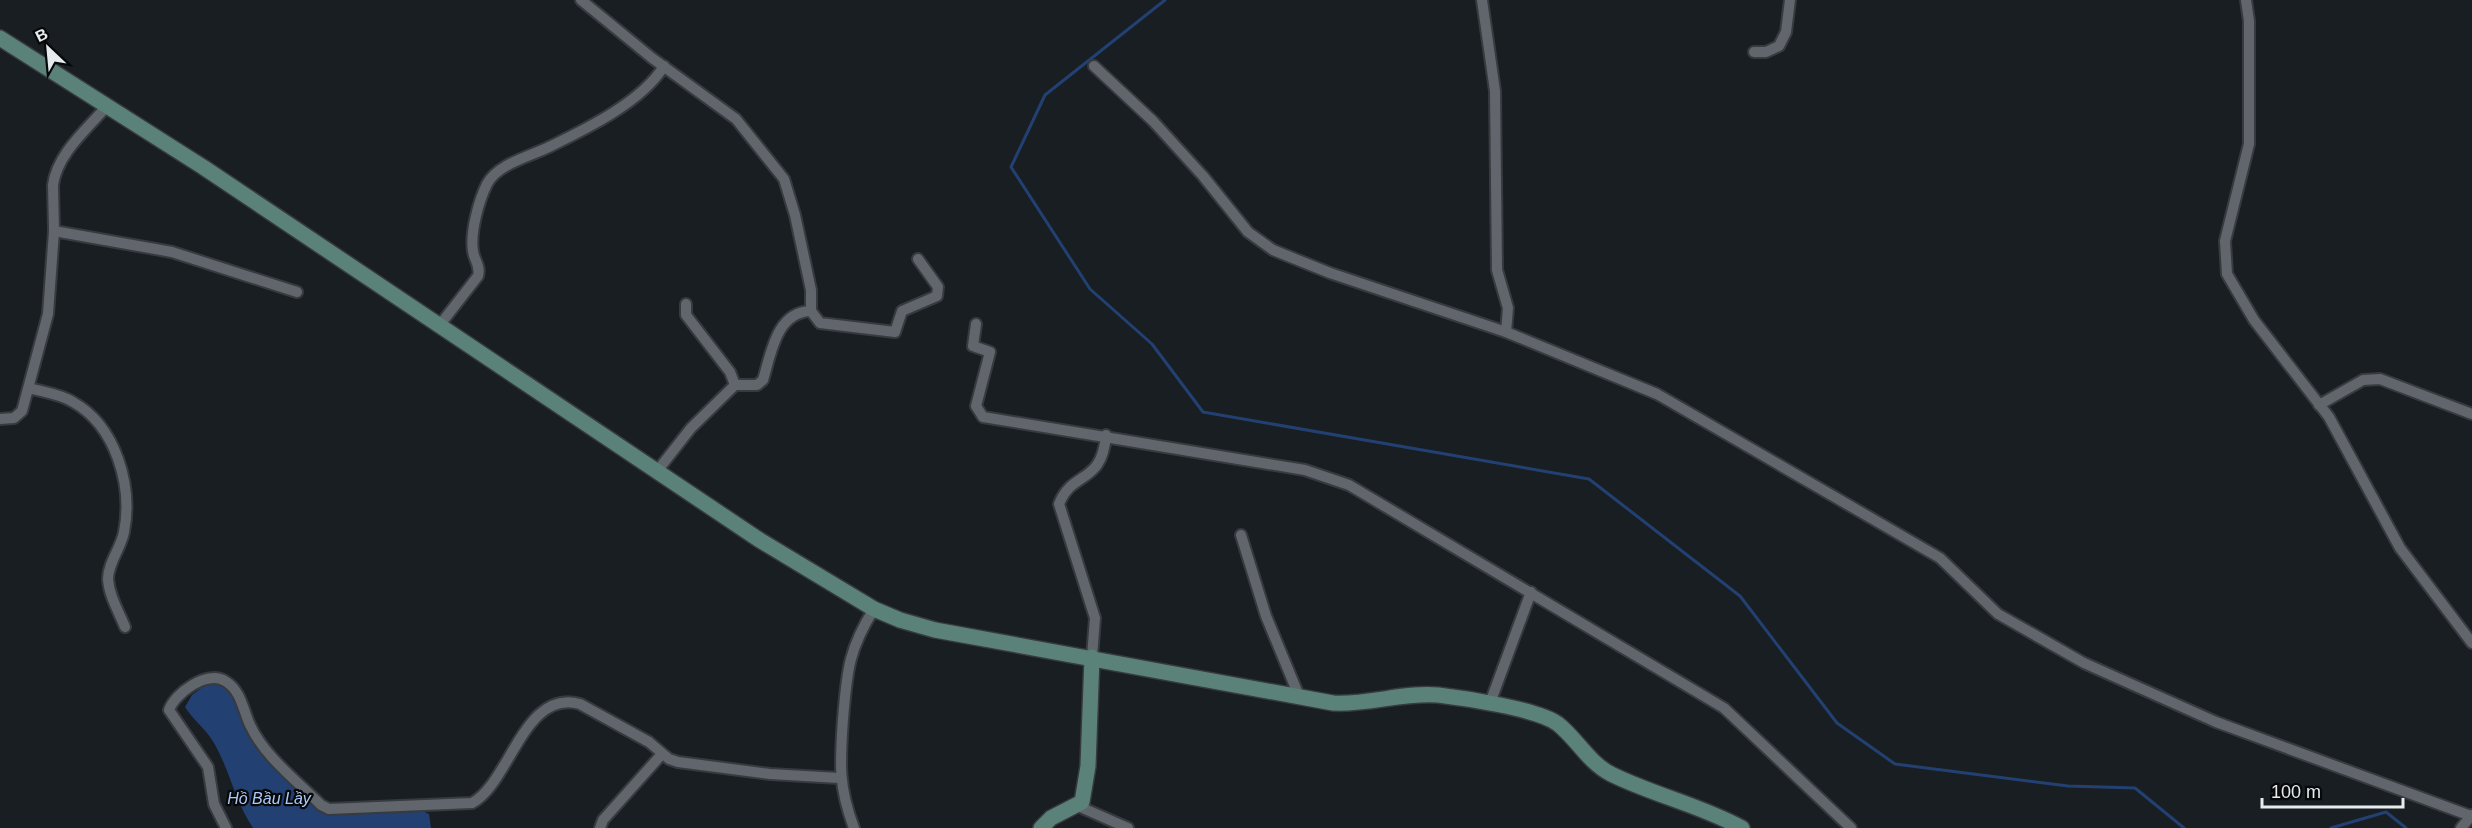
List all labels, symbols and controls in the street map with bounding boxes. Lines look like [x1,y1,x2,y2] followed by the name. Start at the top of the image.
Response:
[18,18,78,78] north arrow
[33,25,51,45] text: B
[2262,771,2403,809] scale bar
[2271,782,2321,802] text: 100 m
[227,790,312,807] water label: Hồ Bầu Lầy

